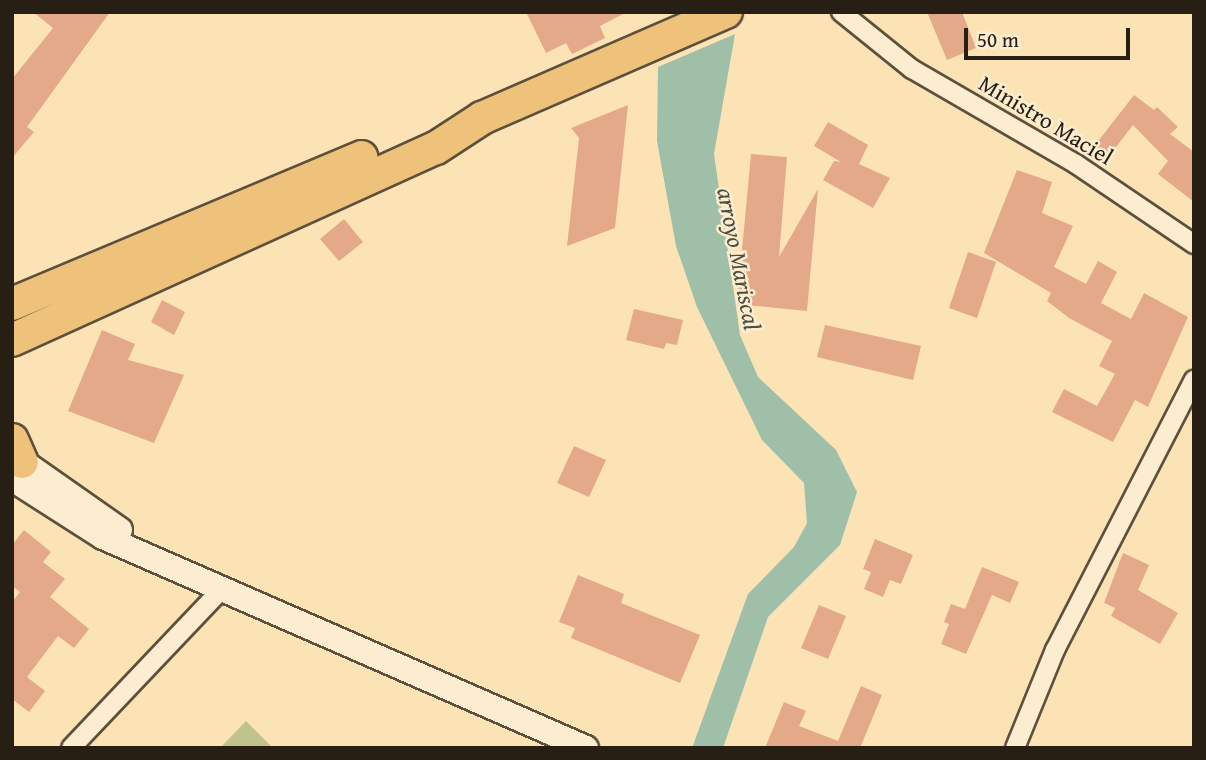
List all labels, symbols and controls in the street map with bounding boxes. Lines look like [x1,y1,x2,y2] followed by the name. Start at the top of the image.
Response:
[968,14,1134,58] scale bar
[977,24,1019,55] text: 50 m
[974,69,1118,171] street label: Ministro Maciel
[711,185,767,333] water label: arroyo Mariscal

